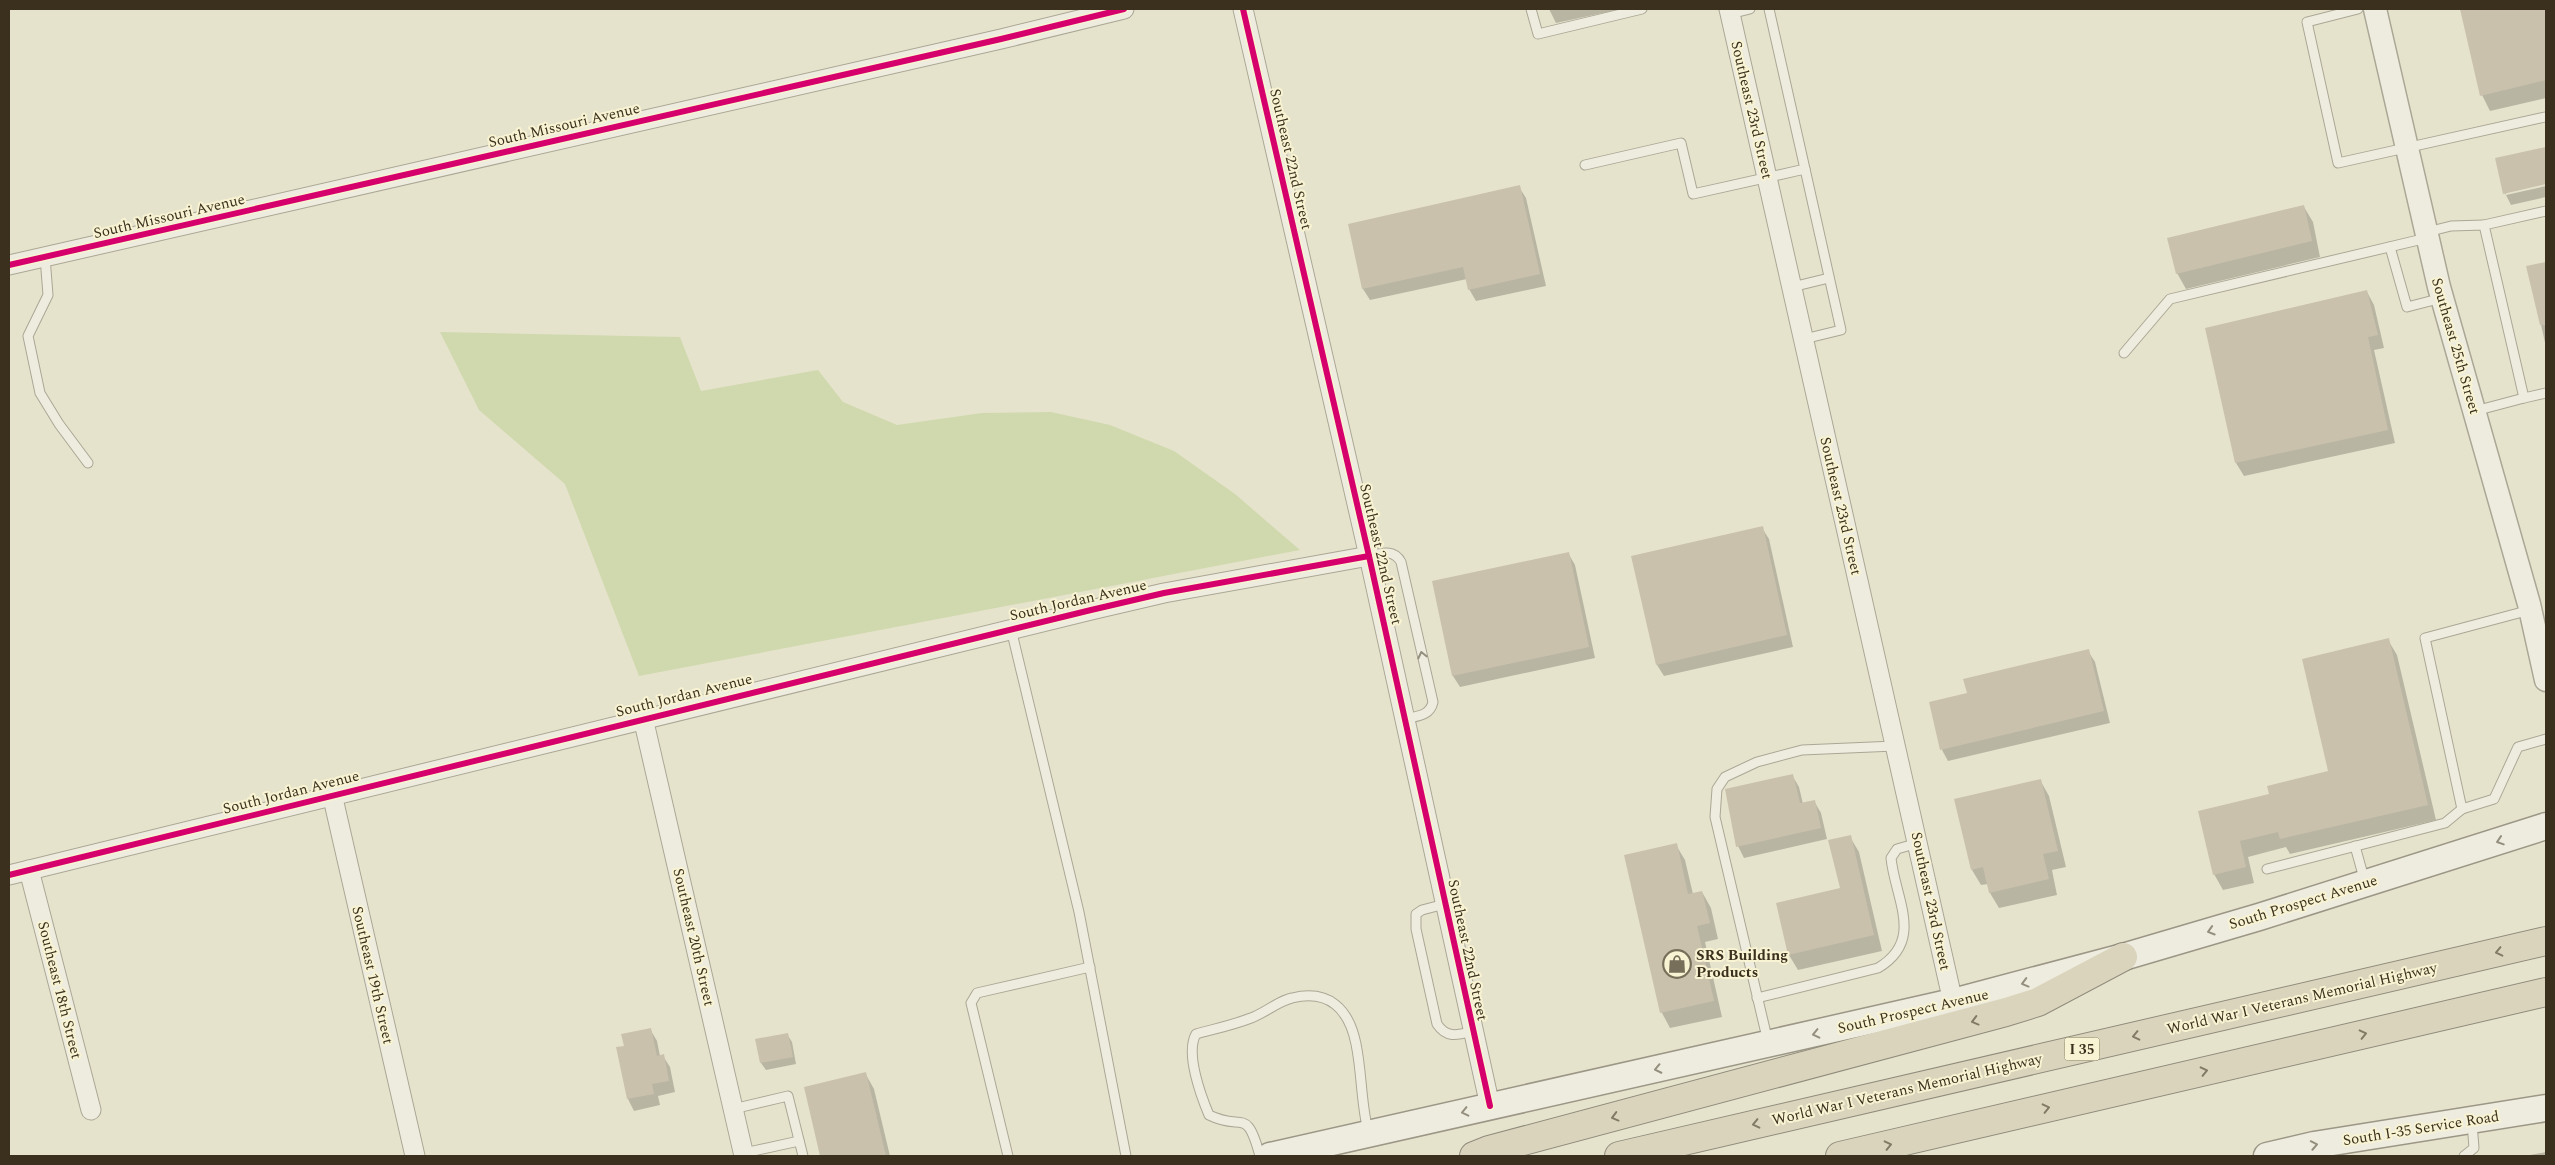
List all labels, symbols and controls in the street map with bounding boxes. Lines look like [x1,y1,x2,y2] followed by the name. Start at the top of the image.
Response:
[1724,39,1779,182] street label: Southeast 23rd Street
[1263,86,1318,232] street label: Southeast 22nd Street
[486,97,642,154] street label: South Missouri Avenue
[91,188,247,245] street label: South Missouri Avenue
[2425,275,2486,417] street label: Southeast 25th Street
[1813,435,1868,578] street label: Southeast 23rd Street
[1353,481,1408,627] street label: Southeast 22nd Street
[1007,574,1149,627] street label: South Jordan Avenue
[1417,650,1428,659] one-way arrow
[613,667,755,724] street label: South Jordan Avenue
[220,764,362,821] street label: South Jordan Avenue
[1905,830,1956,973] street label: Southeast 23rd Street
[2496,835,2504,845] one-way arrow
[666,866,721,1008] street label: Southeast 20th Street
[2226,869,2380,936] street label: South Prospect Avenue
[1441,877,1494,1023] street label: Southeast 22nd Street
[345,904,400,1046] street label: Southeast 19th Street
[31,919,88,1061] street label: Southeast 18th Street
[2207,925,2216,936] one-way arrow
[1696,944,1788,984] place label: SRS Building Products
[2494,946,2503,957] one-way arrow
[1662,949,1692,979] shop icon: SRS Building Products
[2165,956,2440,1041] street label: World War I Veterans Memorial Highway
[2021,977,2030,988] one-way arrow
[1835,983,1991,1040] street label: South Prospect Avenue
[1971,1015,1979,1025] one-way arrow
[1812,1028,1821,1039] one-way arrow
[2358,1029,2367,1040] one-way arrow
[2131,1030,2140,1041] one-way arrow
[2064,1038,2100,1060] road number: I 35
[1770,1047,2045,1132] street label: World War I Veterans Memorial Highway
[1653,1063,1662,1074] one-way arrow
[2200,1066,2209,1077] one-way arrow
[2042,1103,2050,1114] one-way arrow
[2341,1105,2501,1152] street label: South I-35 Service Road
[1460,1106,1469,1117] one-way arrow
[1610,1111,1619,1122] one-way arrow
[1751,1118,1760,1129] one-way arrow
[1883,1140,1892,1151] one-way arrow
[2310,1140,2319,1151] one-way arrow

